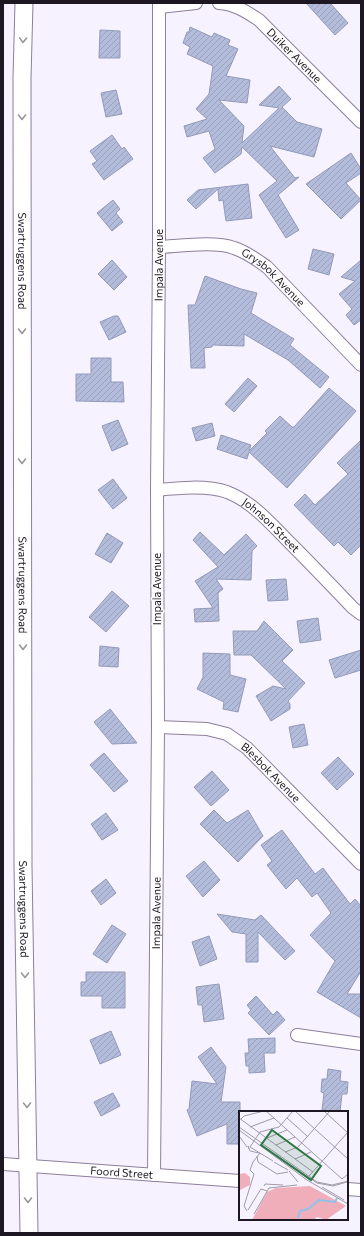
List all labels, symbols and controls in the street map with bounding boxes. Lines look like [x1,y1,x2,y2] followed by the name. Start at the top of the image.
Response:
[265,25,325,85] street label: Duiker Avenue
[19,37,27,43] one-way arrow
[18,114,26,120] one-way arrow
[16,212,29,309] street label: Swartruggens Road
[152,229,165,301] street label: Impala Avenue
[240,245,308,309] street label: Grysbok Avenue
[18,328,26,334] one-way arrow
[18,458,26,464] one-way arrow
[240,495,303,555] street label: Johnson Street
[17,536,30,633] street label: Swartruggens Road
[150,553,163,625] street label: Impala Avenue
[19,644,27,650] one-way arrow
[239,739,303,805] street label: Blesbok Avenue
[17,860,31,958] street label: Swartruggens Road
[149,877,163,949] street label: Impala Avenue
[21,972,29,978] one-way arrow
[23,1102,31,1108] one-way arrow
[239,1111,348,1220] inset map
[90,1163,154,1181] street label: Foord Street
[24,1197,32,1203] one-way arrow

